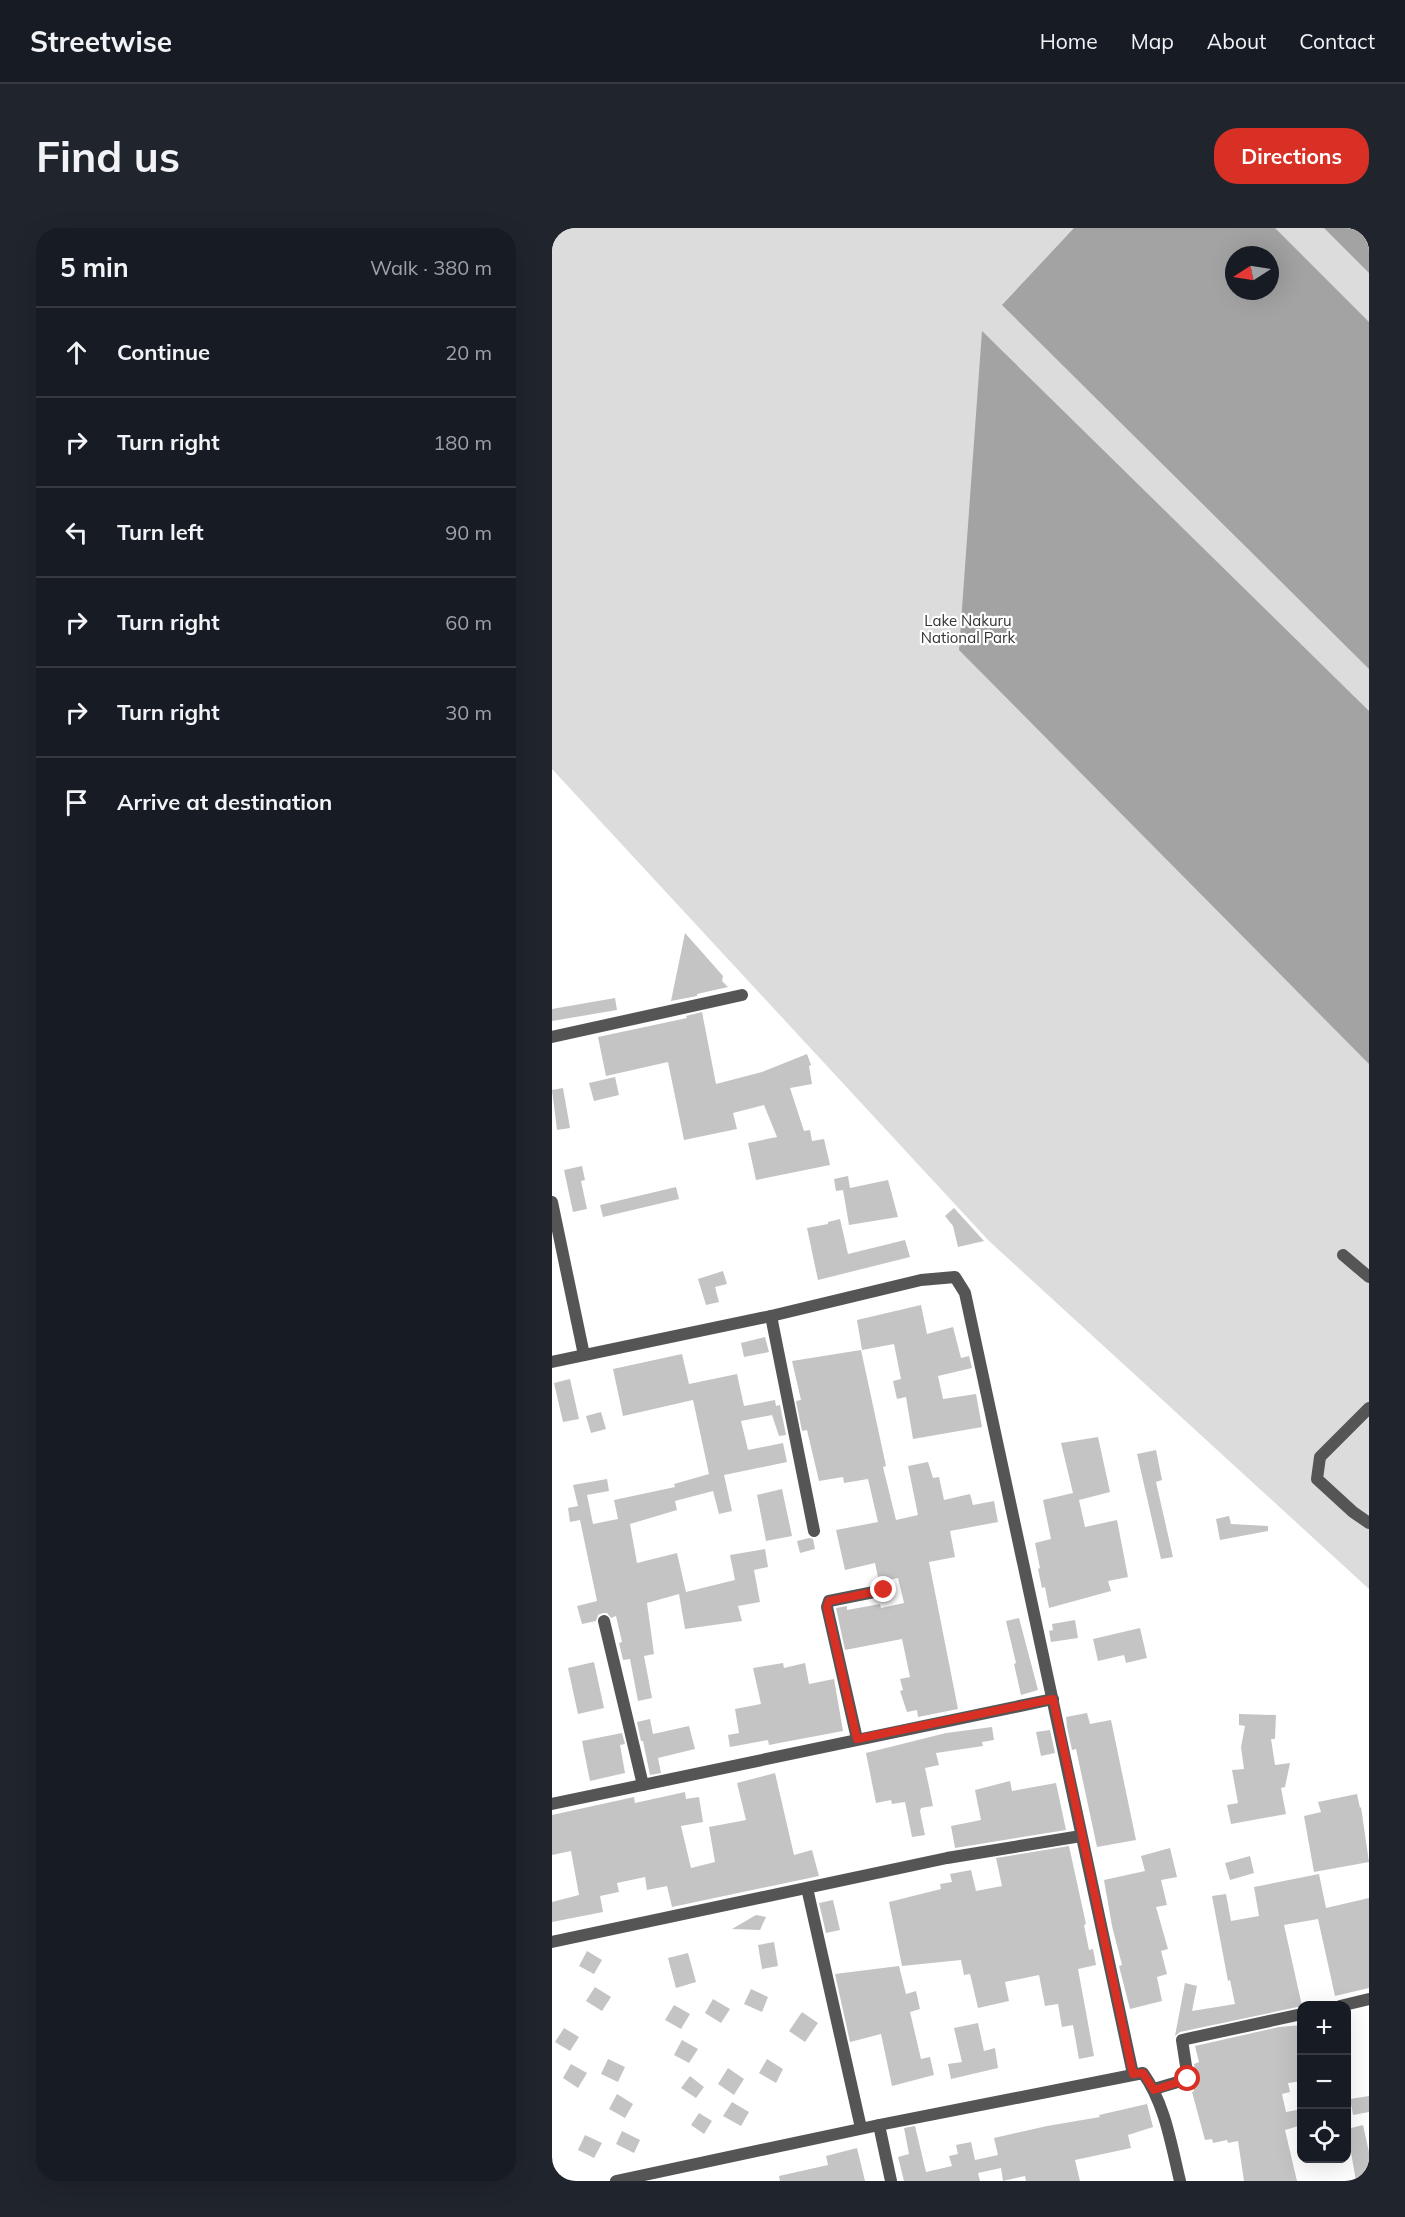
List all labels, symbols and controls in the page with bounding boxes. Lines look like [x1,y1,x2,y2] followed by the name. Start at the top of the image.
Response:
[30,24,172,59] text: Streetwise
[1040,28,1098,54] text: Home
[1131,28,1174,54] text: Map
[1207,28,1266,54] text: About
[1299,28,1375,54] text: Contact
[1214,128,1369,184] button: Directions
[36,130,180,183] text: Find us
[1225,246,1279,300] north arrow
[60,251,129,284] text: 5 min
[370,255,492,280] text: Walk · 380 m
[60,336,93,369] icon: ahead
[117,338,210,366] text: Continue
[445,340,492,365] text: 20 m
[60,426,93,459] icon: right
[117,428,220,456] text: Turn right
[433,430,492,455] text: 180 m
[60,516,93,549] icon: left
[117,518,204,546] text: Turn left
[445,520,492,545] text: 90 m
[60,606,93,639] icon: right
[117,608,220,636] text: Turn right
[445,610,492,635] text: 60 m
[921,611,1015,647] park label: Lake Nakuru National Park
[60,696,93,729] icon: right
[117,698,220,726] text: Turn right
[445,700,492,725] text: 30 m
[60,786,93,819] icon: arrive
[117,788,332,816] text: Arrive at destination
[870,1576,896,1602] route end
[1297,2001,1351,2163] map controls
[1297,2001,1351,2055] button: +
[1297,2055,1351,2109] button: −
[1174,2065,1200,2091] route start
[1297,2109,1351,2163] button: locate

